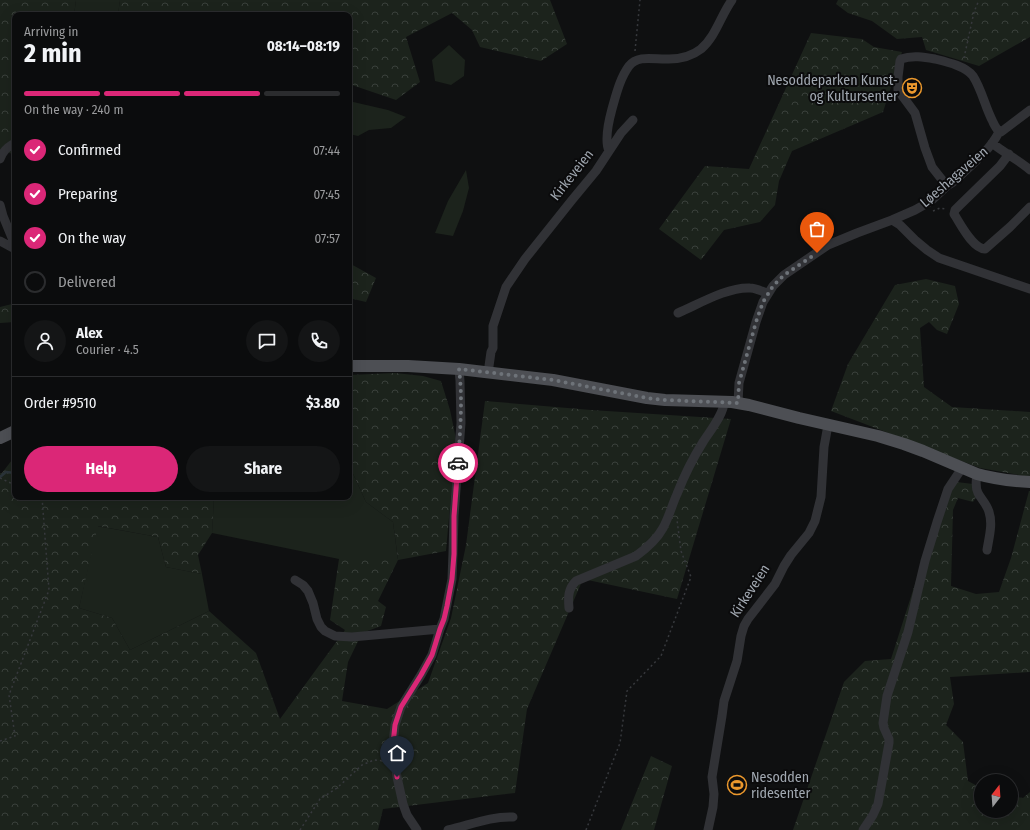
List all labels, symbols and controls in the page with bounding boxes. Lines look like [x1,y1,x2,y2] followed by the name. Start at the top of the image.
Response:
[24,24,78,39] text: Arriving in
[267,37,340,55] text: 08:14–08:19
[24,38,82,69] text: 2 min
[767,72,898,105] place label: Nesoddeparken Kunst- og Kultursenter
[901,77,923,99] theatre icon: Nesoddeparken Kunst- og Kultursenter
[24,102,123,117] text: On the way · 240 m
[24,139,46,161] icon: check
[58,141,121,159] text: Confirmed
[313,143,340,158] text: 07:44
[917,143,991,211] street label: Løeshagaveien
[547,146,597,204] street label: Kirkeveien
[24,183,46,205] icon: check
[58,185,117,203] text: Preparing
[313,187,340,202] text: 07:45
[800,212,834,253] pin
[806,218,828,240] icon: bag
[24,227,46,249] icon: check
[58,229,126,247] text: On the way
[314,231,340,246] text: 07:57
[58,273,116,291] text: Delivered
[24,320,66,362] button: person
[246,320,288,362] button: chat
[298,320,340,362] button: phone
[76,324,103,342] text: Alex
[76,342,139,357] text: Courier · 4.5
[24,394,97,412] text: Order #9510
[306,394,340,412] text: $3.80
[438,443,478,483] courier
[24,446,178,492] button: Help
[186,446,340,492] button: Share
[447,452,469,474] icon: car
[727,561,773,621] street label: Kirkeveien
[380,736,414,777] pin
[386,742,408,764] icon: home
[751,769,810,802] place label: Nesodden ridesenter
[726,774,748,796] sports icon: Nesodden ridesenter
[974,774,1018,818] north arrow
[974,774,1018,818] map controls

